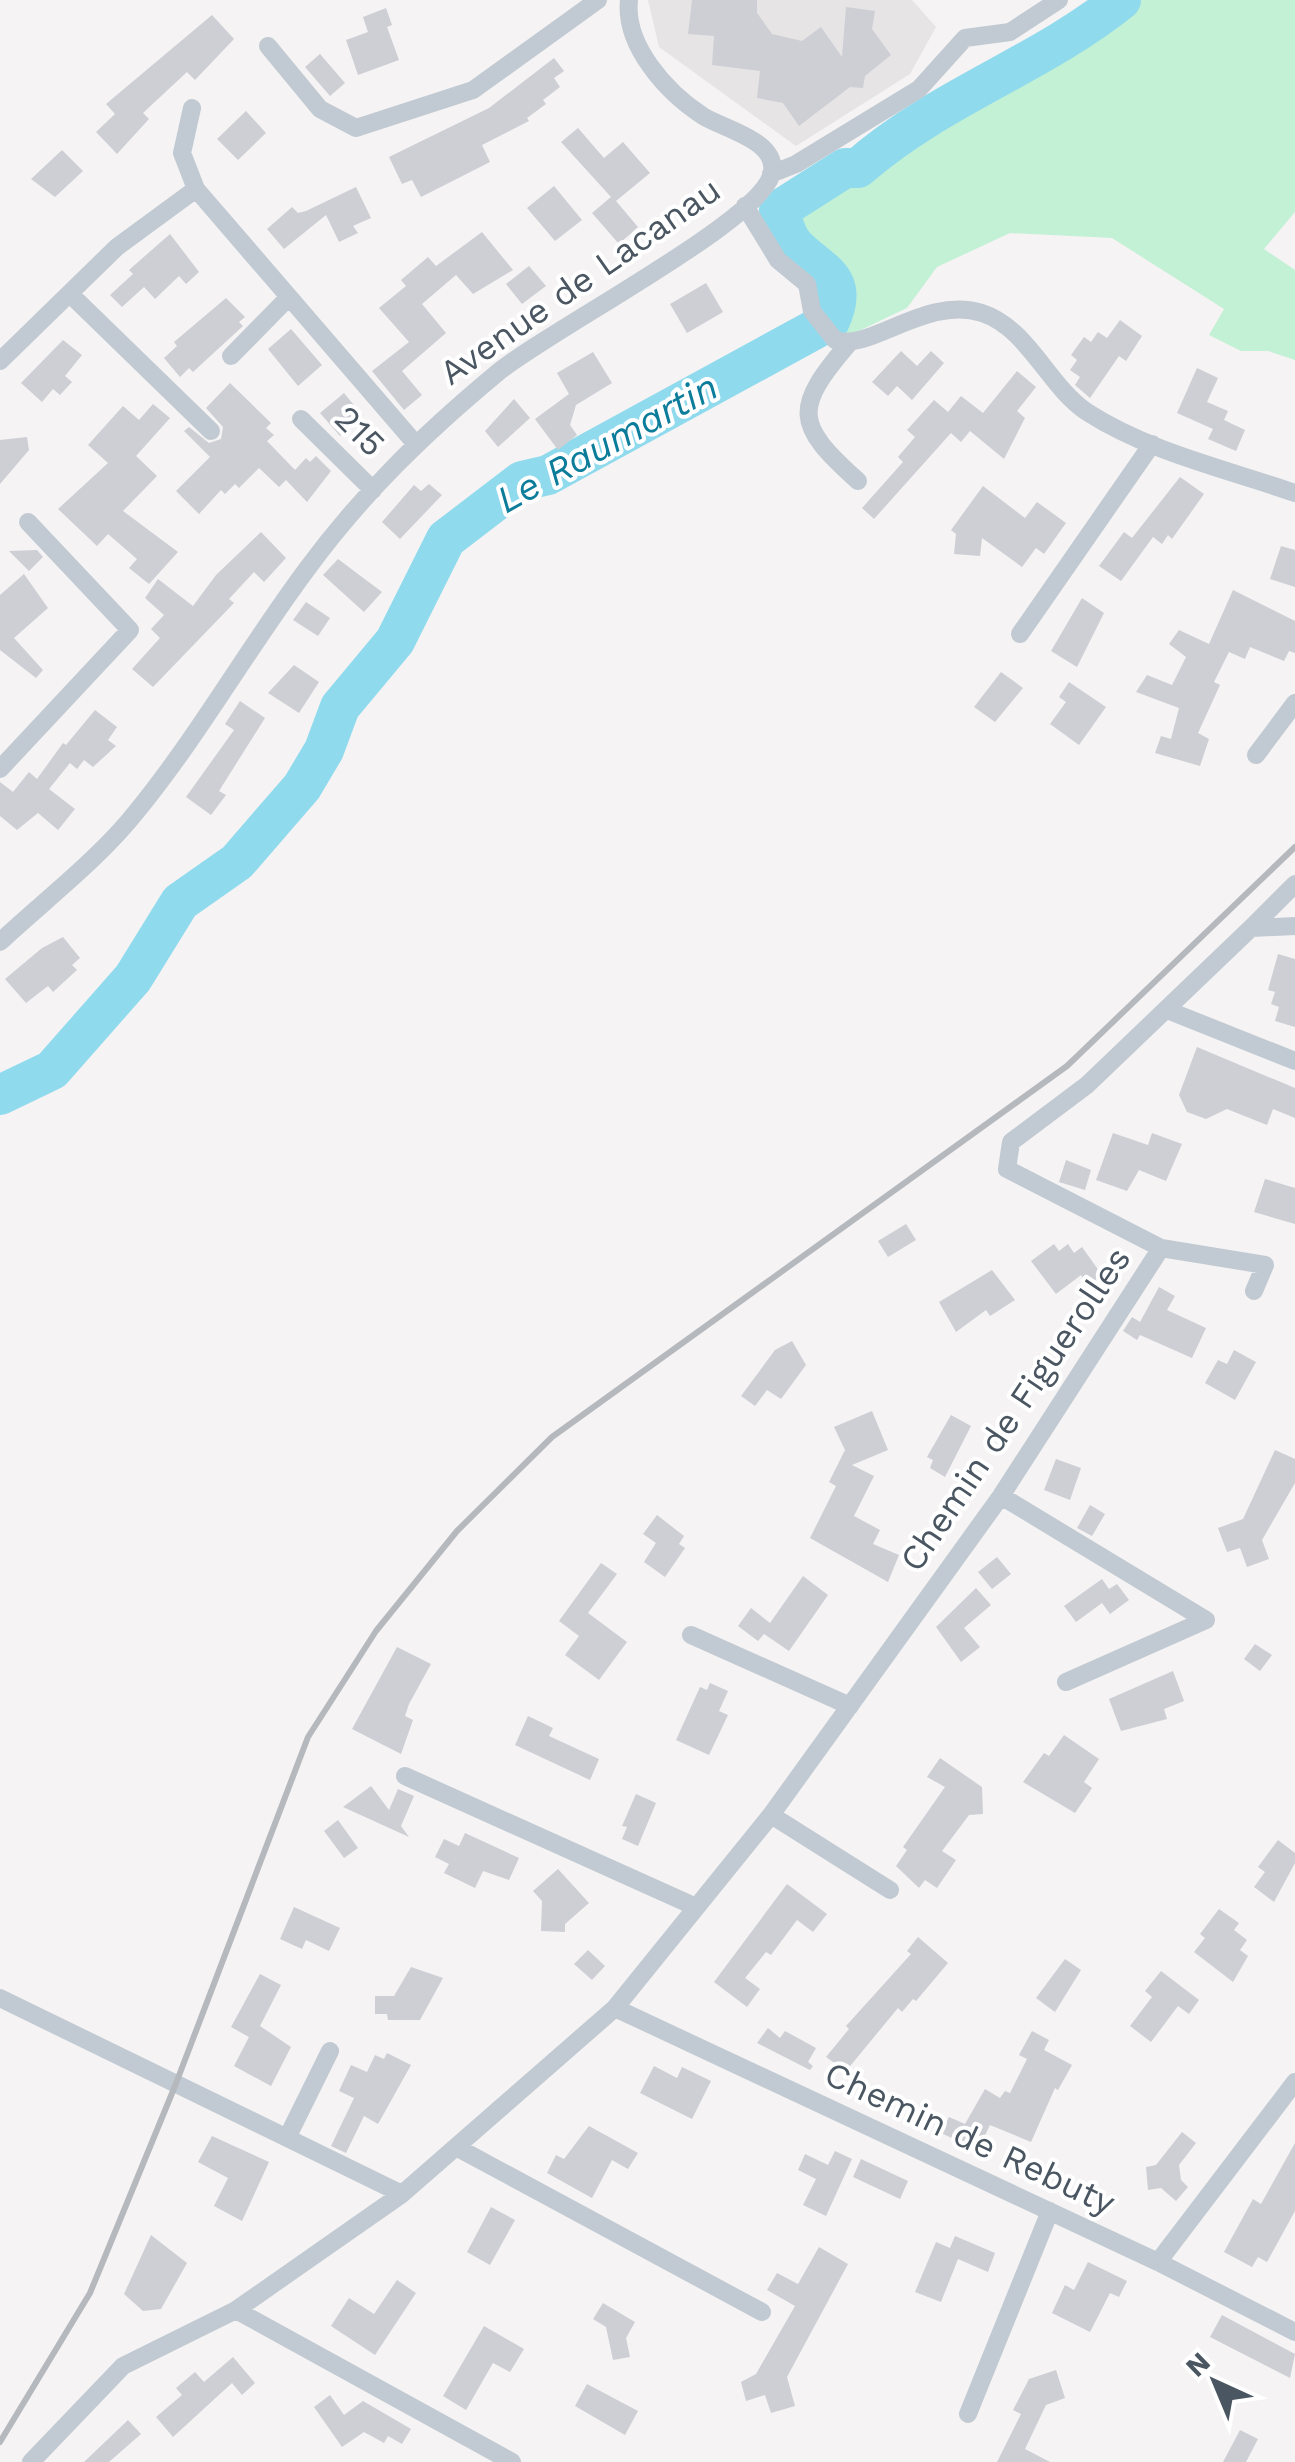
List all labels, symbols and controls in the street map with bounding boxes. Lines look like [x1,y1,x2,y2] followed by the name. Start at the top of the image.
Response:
[432,168,728,394] street label: Avenue de Lacanau
[489,364,725,522] water label: Le Raumartin
[326,397,394,465] street label: 215
[891,1239,1139,1579] street label: Chemin de Figuerolles
[818,2052,1122,2224] street label: Chemin de Rebuty
[1165,2332,1265,2432] north arrow
[1179,2345,1217,2383] text: N

